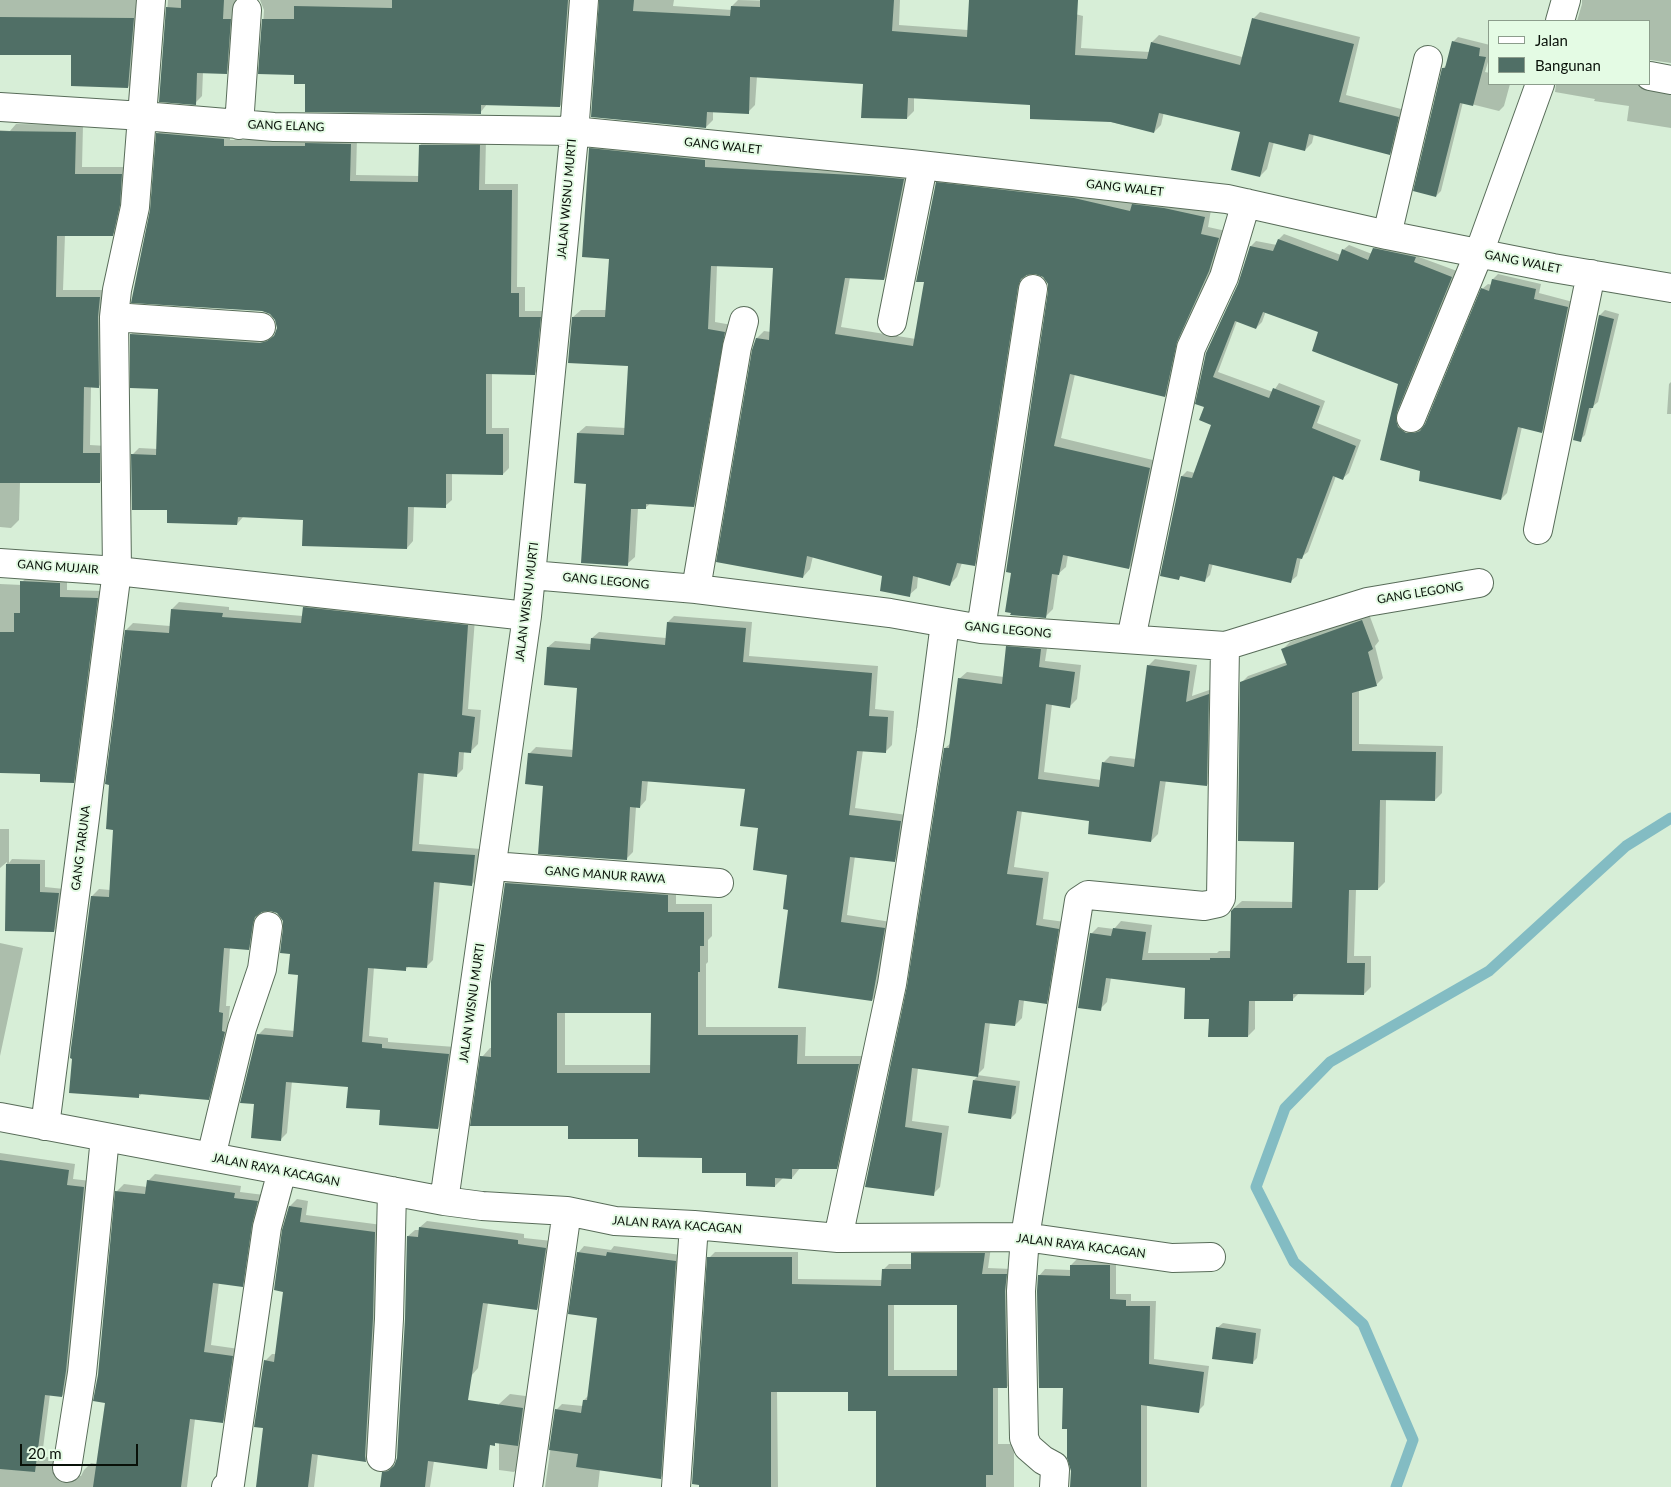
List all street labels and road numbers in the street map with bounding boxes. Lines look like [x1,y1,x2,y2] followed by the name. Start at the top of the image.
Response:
[247,117,325,135] street label: GANG ELANG
[683,135,763,157] street label: GANG WALET
[555,138,579,260] street label: JALAN WISNU MURTI
[1085,177,1165,199] street label: GANG WALET
[1483,247,1563,277] street label: GANG WALET
[513,541,541,663] street label: JALAN WISNU MURTI
[17,557,99,577] street label: GANG MUJAIR
[562,570,650,592] street label: GANG LEGONG
[1376,579,1464,607] street label: GANG LEGONG
[964,619,1052,641] street label: GANG LEGONG
[69,805,93,891] street label: GANG TARUNA
[544,864,666,886] street label: GANG MANUR RAWA
[456,942,488,1064] street label: JALAN WISNU MURTI
[211,1151,341,1189] street label: JALAN RAYA KACAGAN
[612,1213,742,1237] street label: JALAN RAYA KACAGAN
[1016,1231,1146,1261] street label: JALAN RAYA KACAGAN

